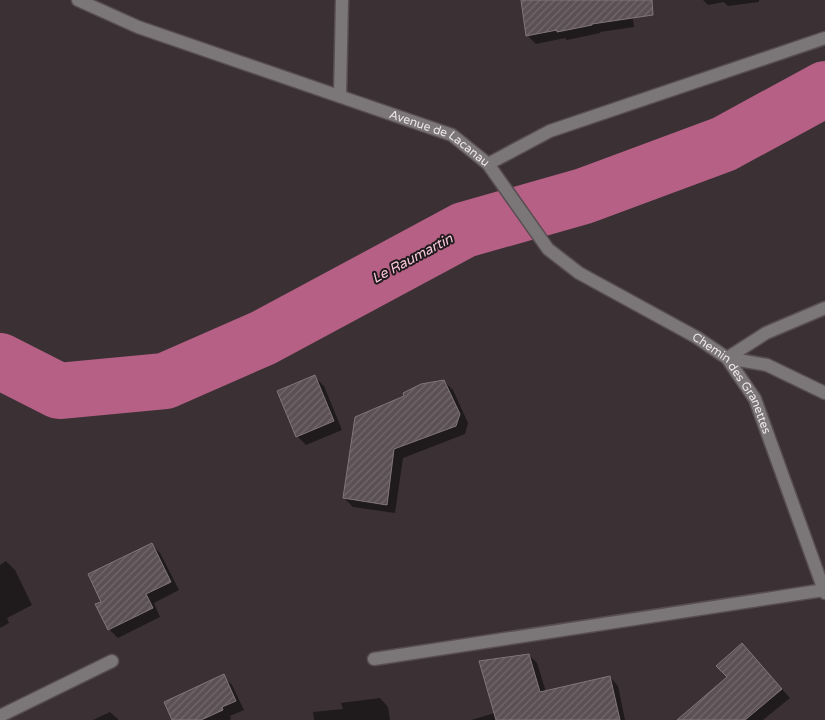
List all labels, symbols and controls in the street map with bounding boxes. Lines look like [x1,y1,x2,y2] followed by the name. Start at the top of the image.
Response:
[388,107,492,169] street label: Avenue de Lacanau
[369,230,456,287] water label: Le Raumartin
[690,330,774,436] street label: Chemin des Granettes

